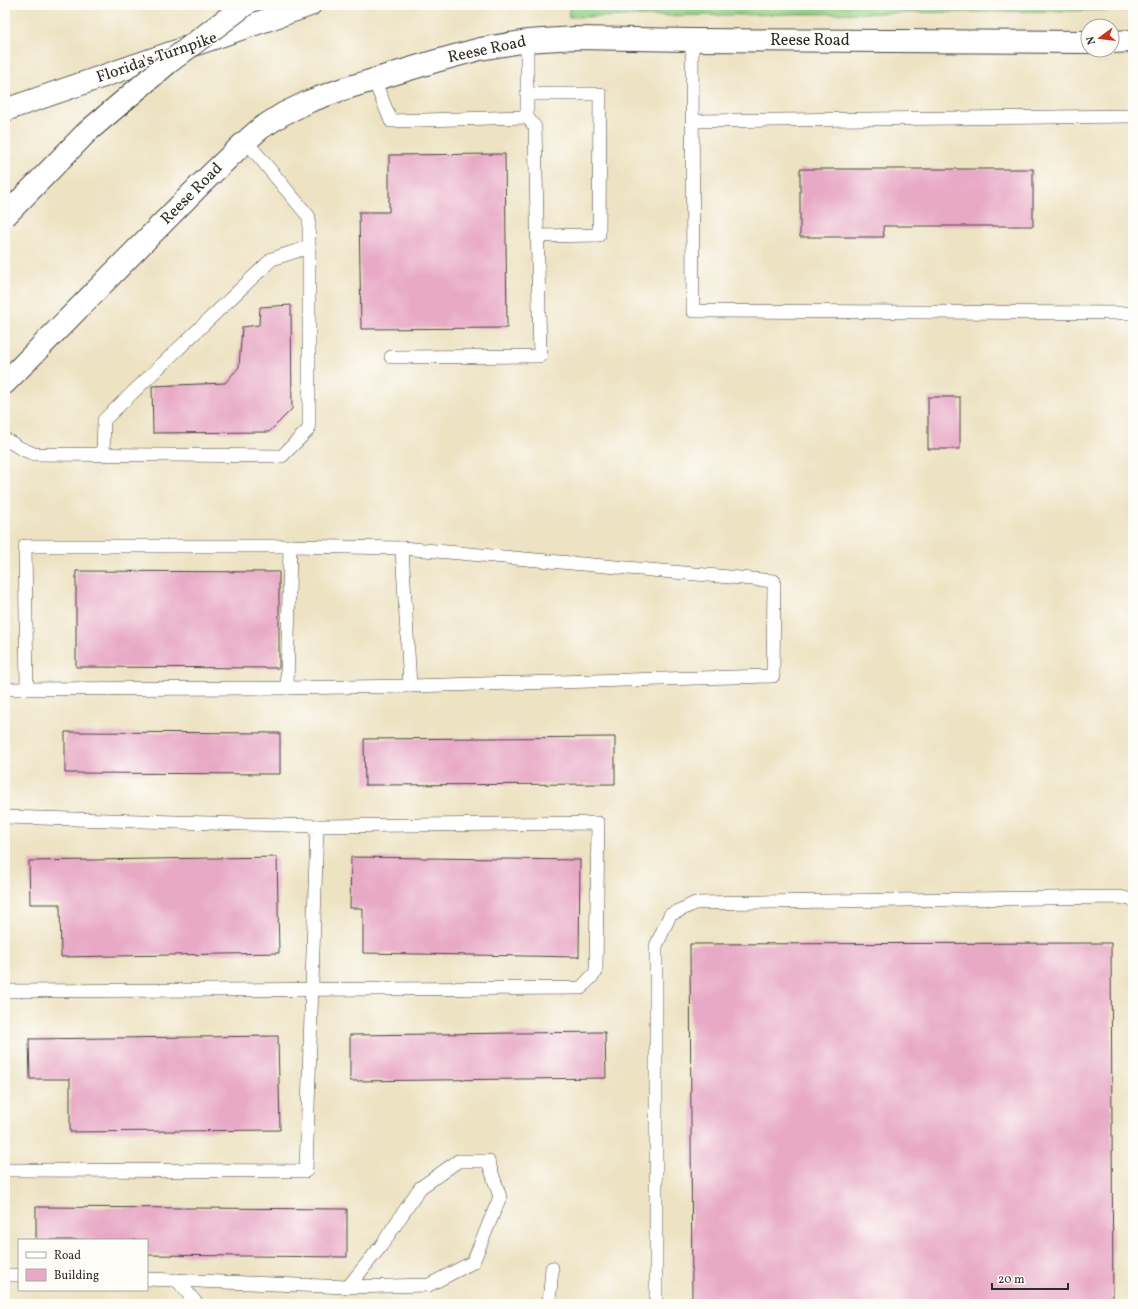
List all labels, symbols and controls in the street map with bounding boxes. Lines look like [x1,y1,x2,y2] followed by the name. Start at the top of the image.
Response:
[1080,18,1120,58] north arrow
[94,27,220,89] street label: Florida's Turnpike
[770,30,850,52] street label: Reese Road
[446,31,528,69] street label: Reese Road
[1084,34,1100,46] text: N
[156,158,228,230] street label: Reese Road
[18,1239,148,1291] legend
[54,1248,81,1264] text: Road
[992,1265,1068,1291] scale bar
[54,1268,99,1284] text: Building
[998,1272,1025,1288] text: 20 m

